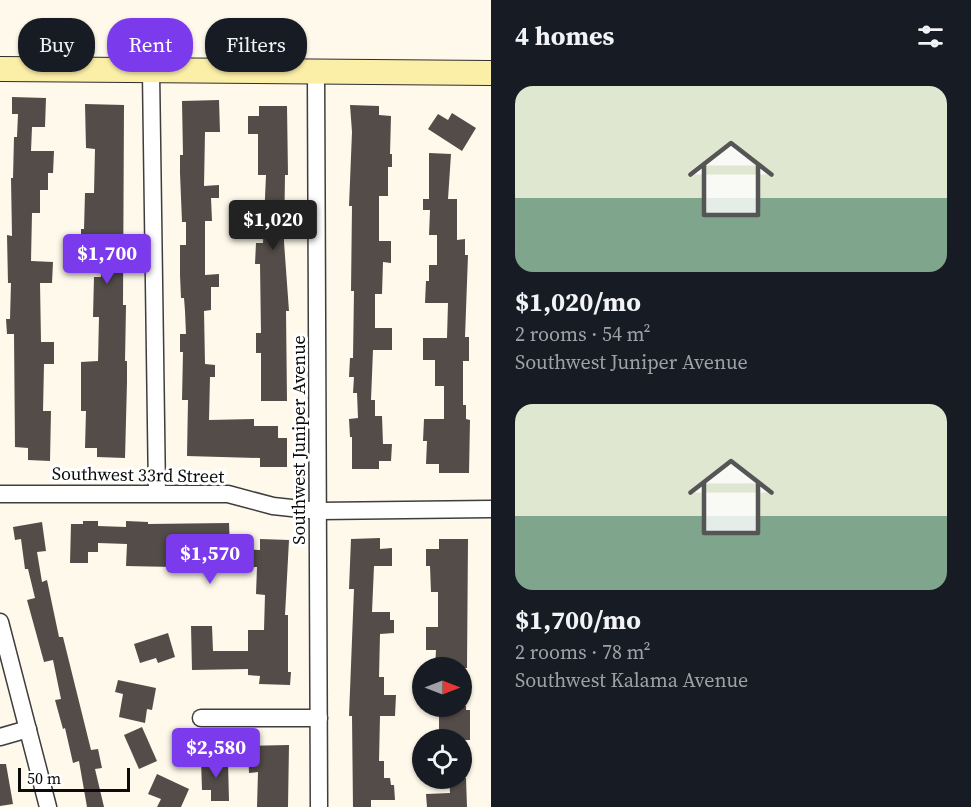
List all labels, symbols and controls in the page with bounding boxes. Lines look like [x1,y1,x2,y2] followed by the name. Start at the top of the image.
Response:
[18,18,95,72] chip: Buy
[107,18,193,72] chip: Rent
[205,18,307,72] chip: Filters
[515,18,614,54] text: 4 homes
[914,20,947,53] icon: filters
[677,125,785,233] icon: home
[224,200,322,251] pin: $1,020
[243,205,303,233] text: $1,020
[58,234,156,285] pin: $1,700
[77,239,137,267] text: $1,700
[515,284,641,320] text: $1,020/mo
[515,320,651,348] text: 2 rooms · 54 m²
[286,335,311,545] street label: Southwest Juniper Avenue
[515,348,748,376] text: Southwest Juniper Avenue
[677,443,785,551] icon: home
[52,460,225,489] street label: Southwest 33rd Street
[161,534,259,585] pin: $1,570
[180,539,240,567] text: $1,570
[515,602,641,638] text: $1,700/mo
[515,638,651,666] text: 2 rooms · 78 m²
[412,657,472,717] north arrow
[412,657,472,789] map controls
[515,666,748,694] text: Southwest Kalama Avenue
[167,728,265,779] pin: $2,580
[412,729,472,789] button: locate
[186,733,246,761] text: $2,580
[18,765,130,792] scale bar
[27,767,61,789] text: 50 m

